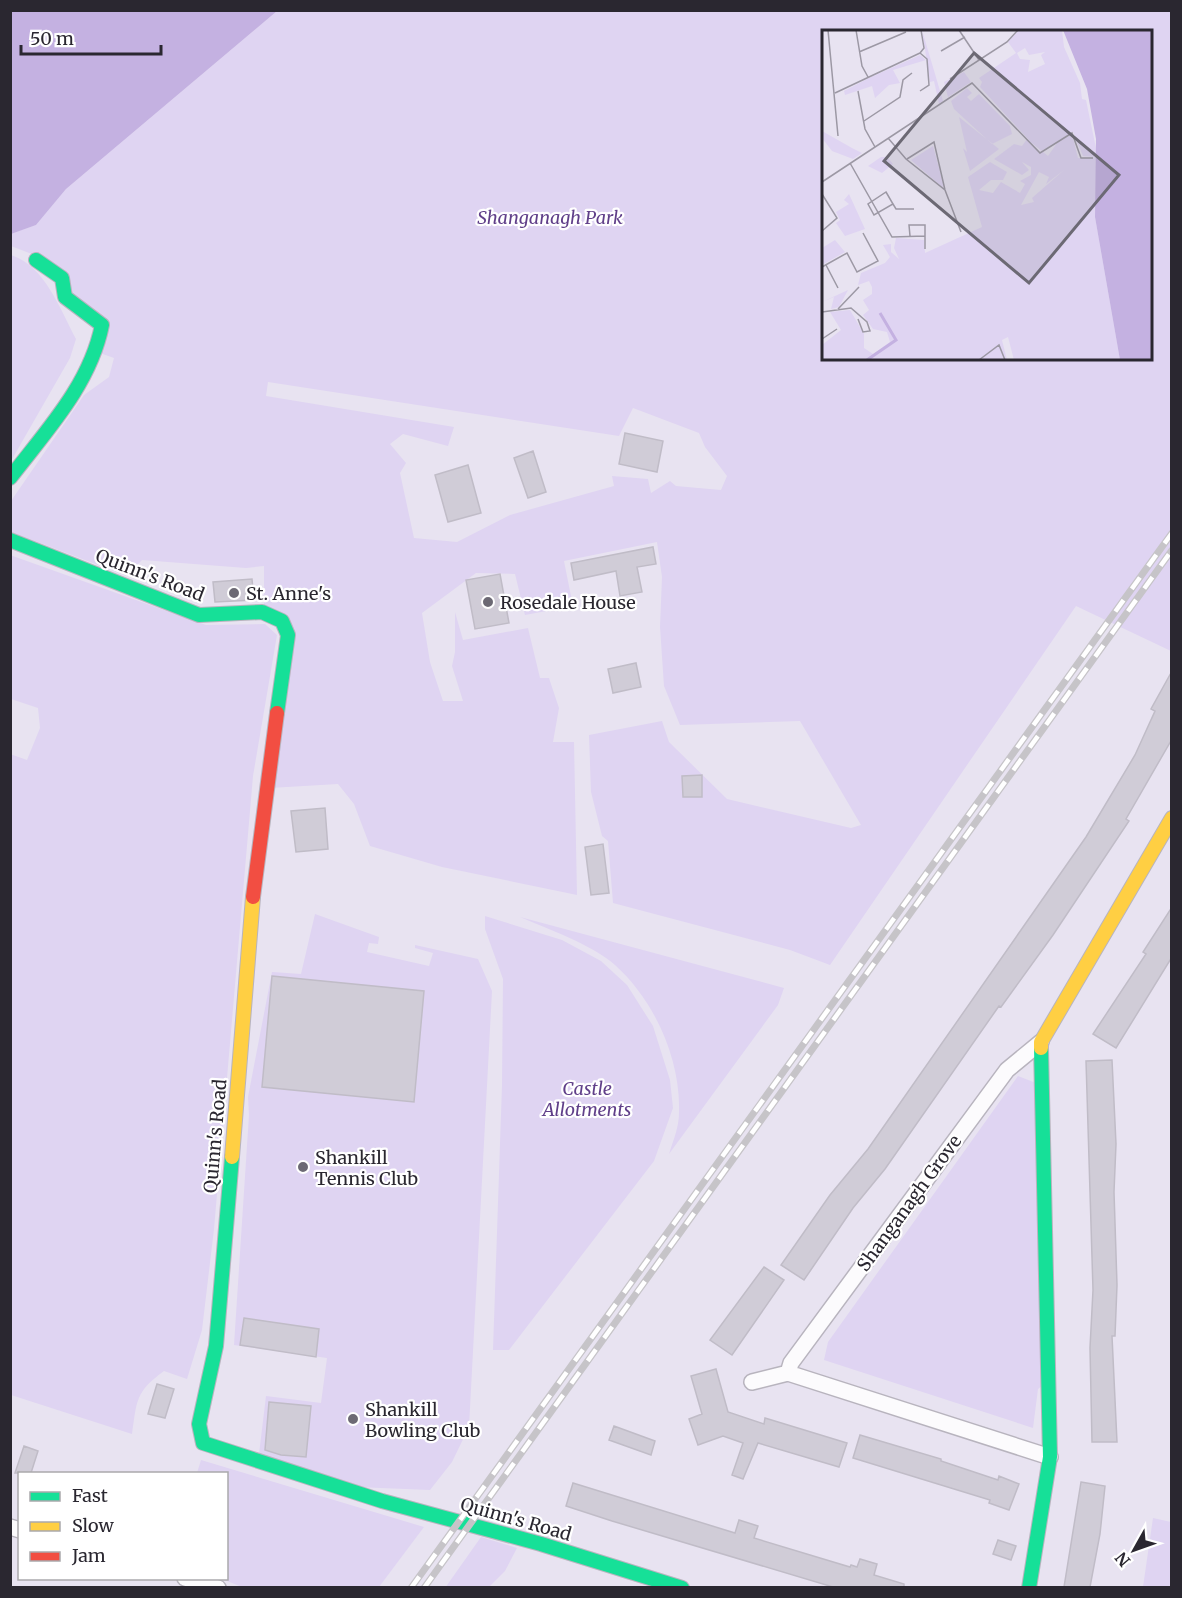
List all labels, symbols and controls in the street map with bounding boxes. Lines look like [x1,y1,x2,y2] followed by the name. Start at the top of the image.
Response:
[21,18,160,56] scale bar
[30,27,74,50] text: 50 m
[822,30,1152,360] inset map
[477,206,623,229] park label: Shanganagh Park
[93,544,208,606] street label: Quinn's Road
[246,582,331,605] place label: St. Anne's
[227,586,241,600] marker: St. Anne's
[500,591,636,614] place label: Rosedale House
[481,595,495,609] marker: Rosedale House
[541,1077,631,1121] park label: Castle Allotments
[199,1078,231,1194] street label: Quinn's Road
[852,1130,966,1276] street label: Shanganagh Grove
[315,1146,418,1190] place label: Shankill Tennis Club
[296,1160,310,1174] marker: Shankill Tennis Club
[365,1398,480,1442] place label: Shankill Bowling Club
[346,1412,360,1426] marker: Shankill Bowling Club
[18,1472,228,1580] legend
[72,1484,108,1507] text: Fast
[458,1492,574,1546] street label: Quinn's Road
[72,1514,115,1537] text: Slow
[1104,1520,1164,1580] north arrow
[71,1544,106,1567] text: Jam
[1111,1548,1134,1571] text: N

